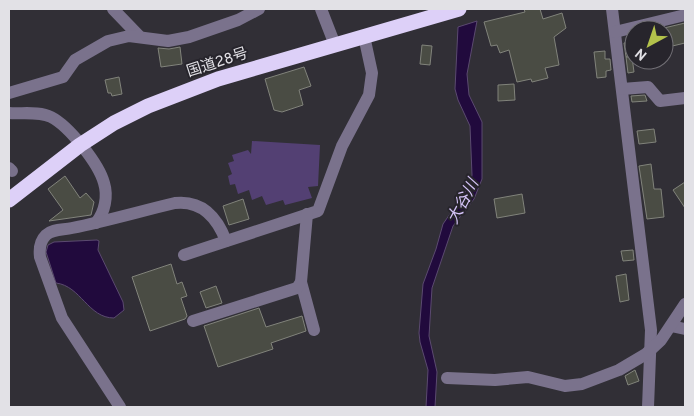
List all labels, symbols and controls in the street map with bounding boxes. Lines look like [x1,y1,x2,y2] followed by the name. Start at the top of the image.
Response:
[624,20,674,70] north arrow
[632,44,651,64] text: N
[184,45,251,82] street label: 国道28号
[444,174,485,228] water label: 大谷川

